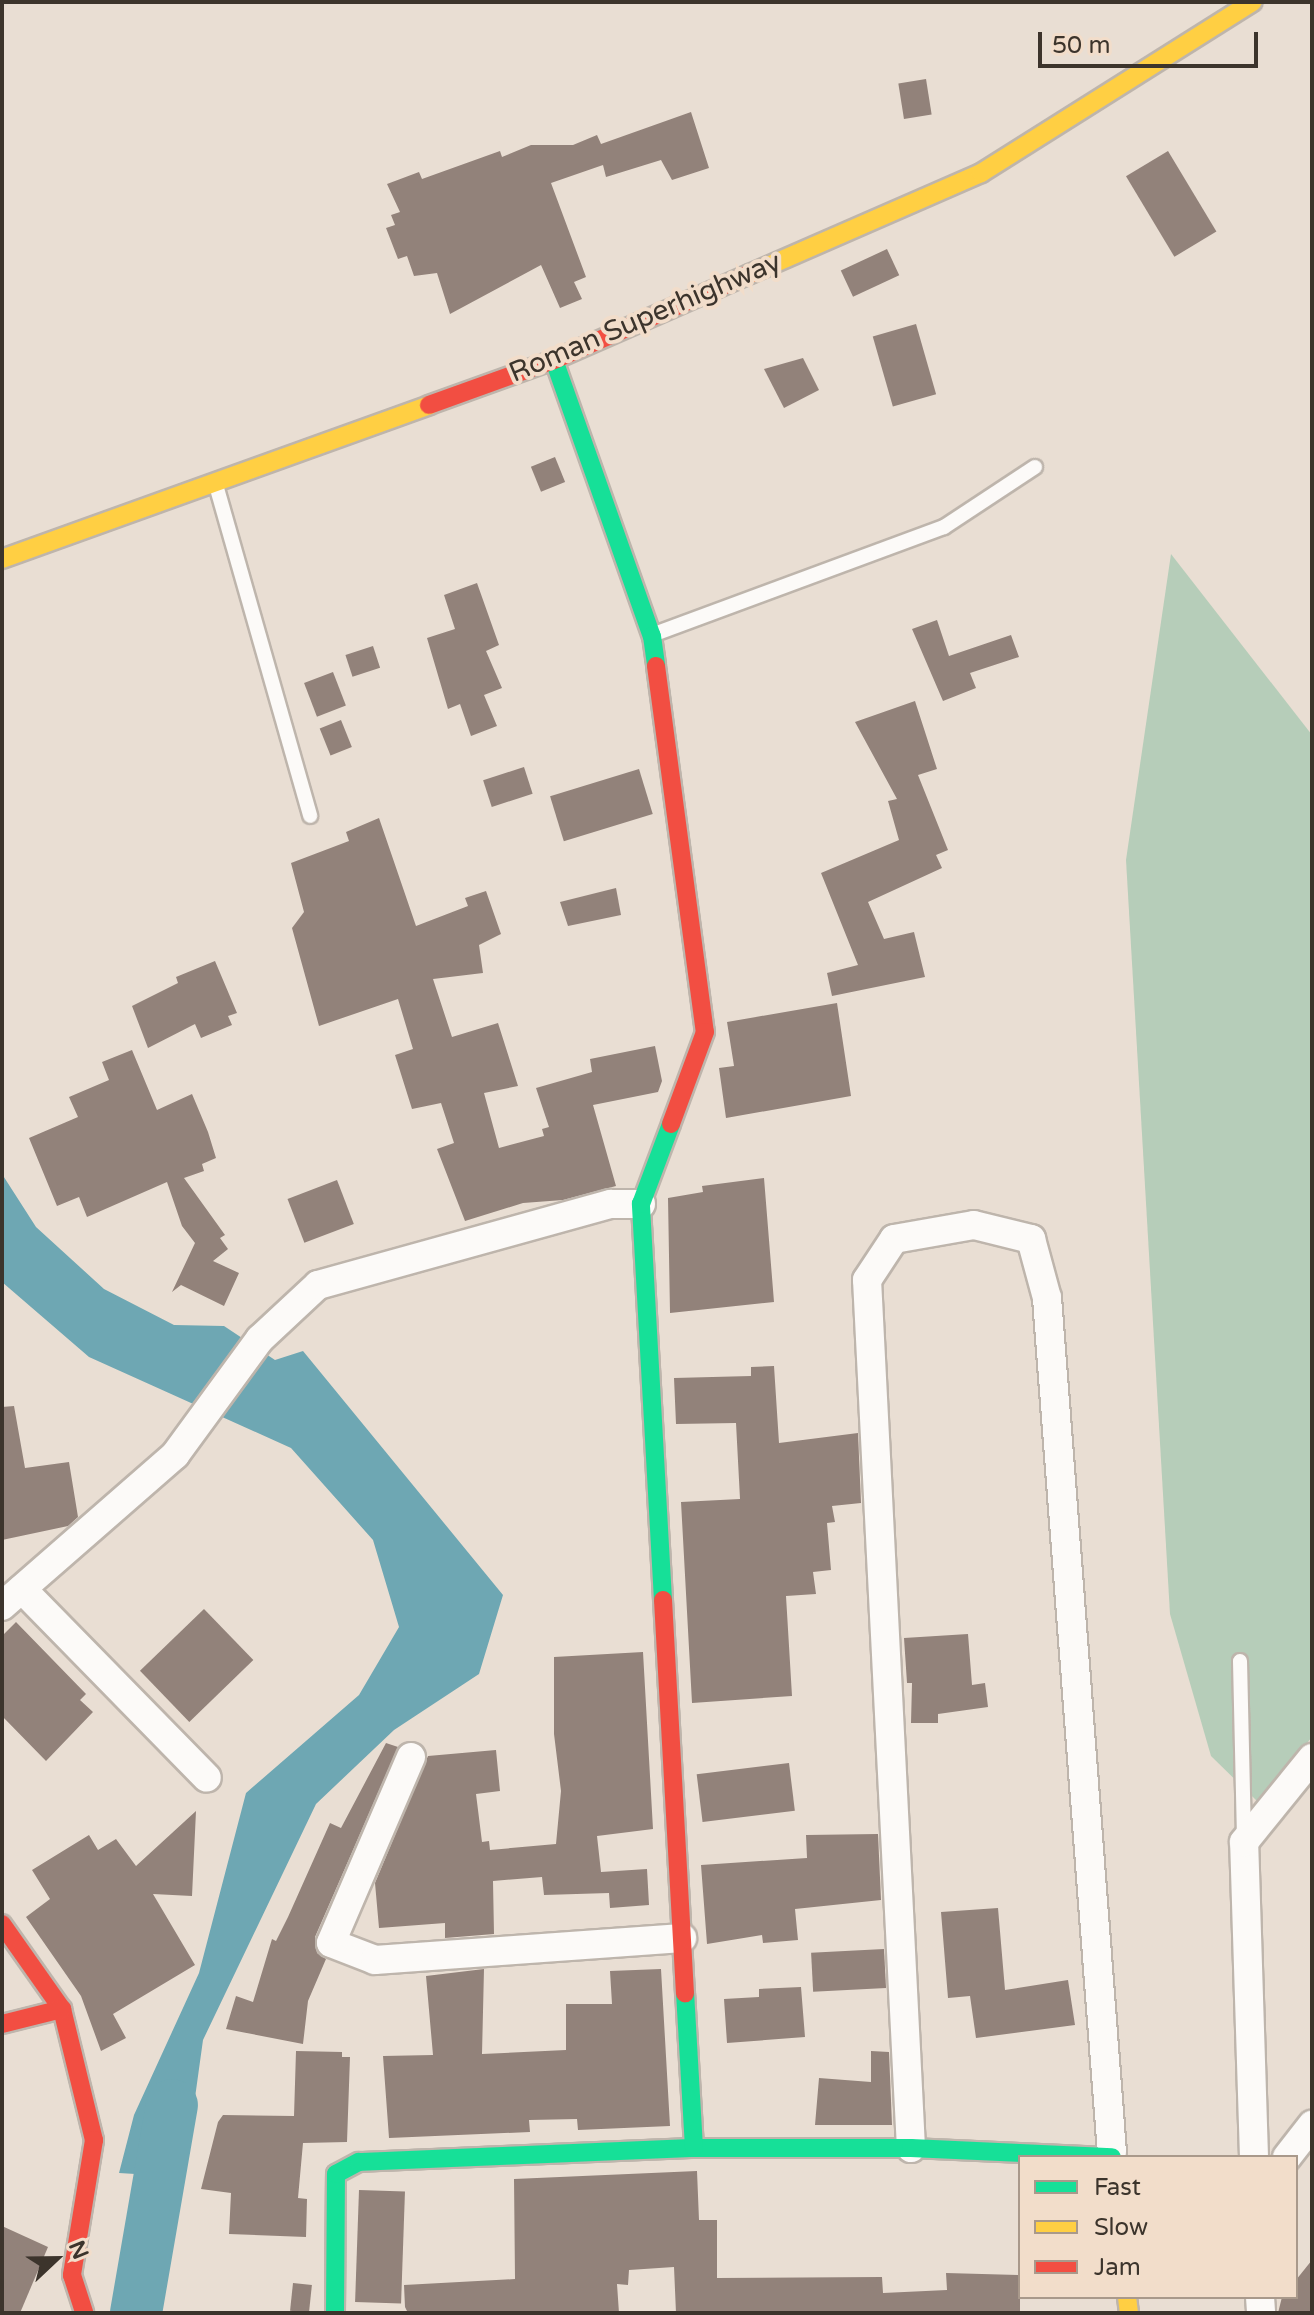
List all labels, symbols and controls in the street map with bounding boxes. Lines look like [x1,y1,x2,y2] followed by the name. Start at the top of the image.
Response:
[1042,16,1262,66] scale bar
[1052,31,1110,60] text: 50 m
[504,244,786,390] street label: Roman Superhighway
[1018,2155,1298,2299] legend
[1094,2173,1141,2202] text: Fast
[1094,2213,1148,2242] text: Slow
[16,2219,96,2299] north arrow
[63,2237,94,2263] text: N
[1094,2253,1141,2282] text: Jam

